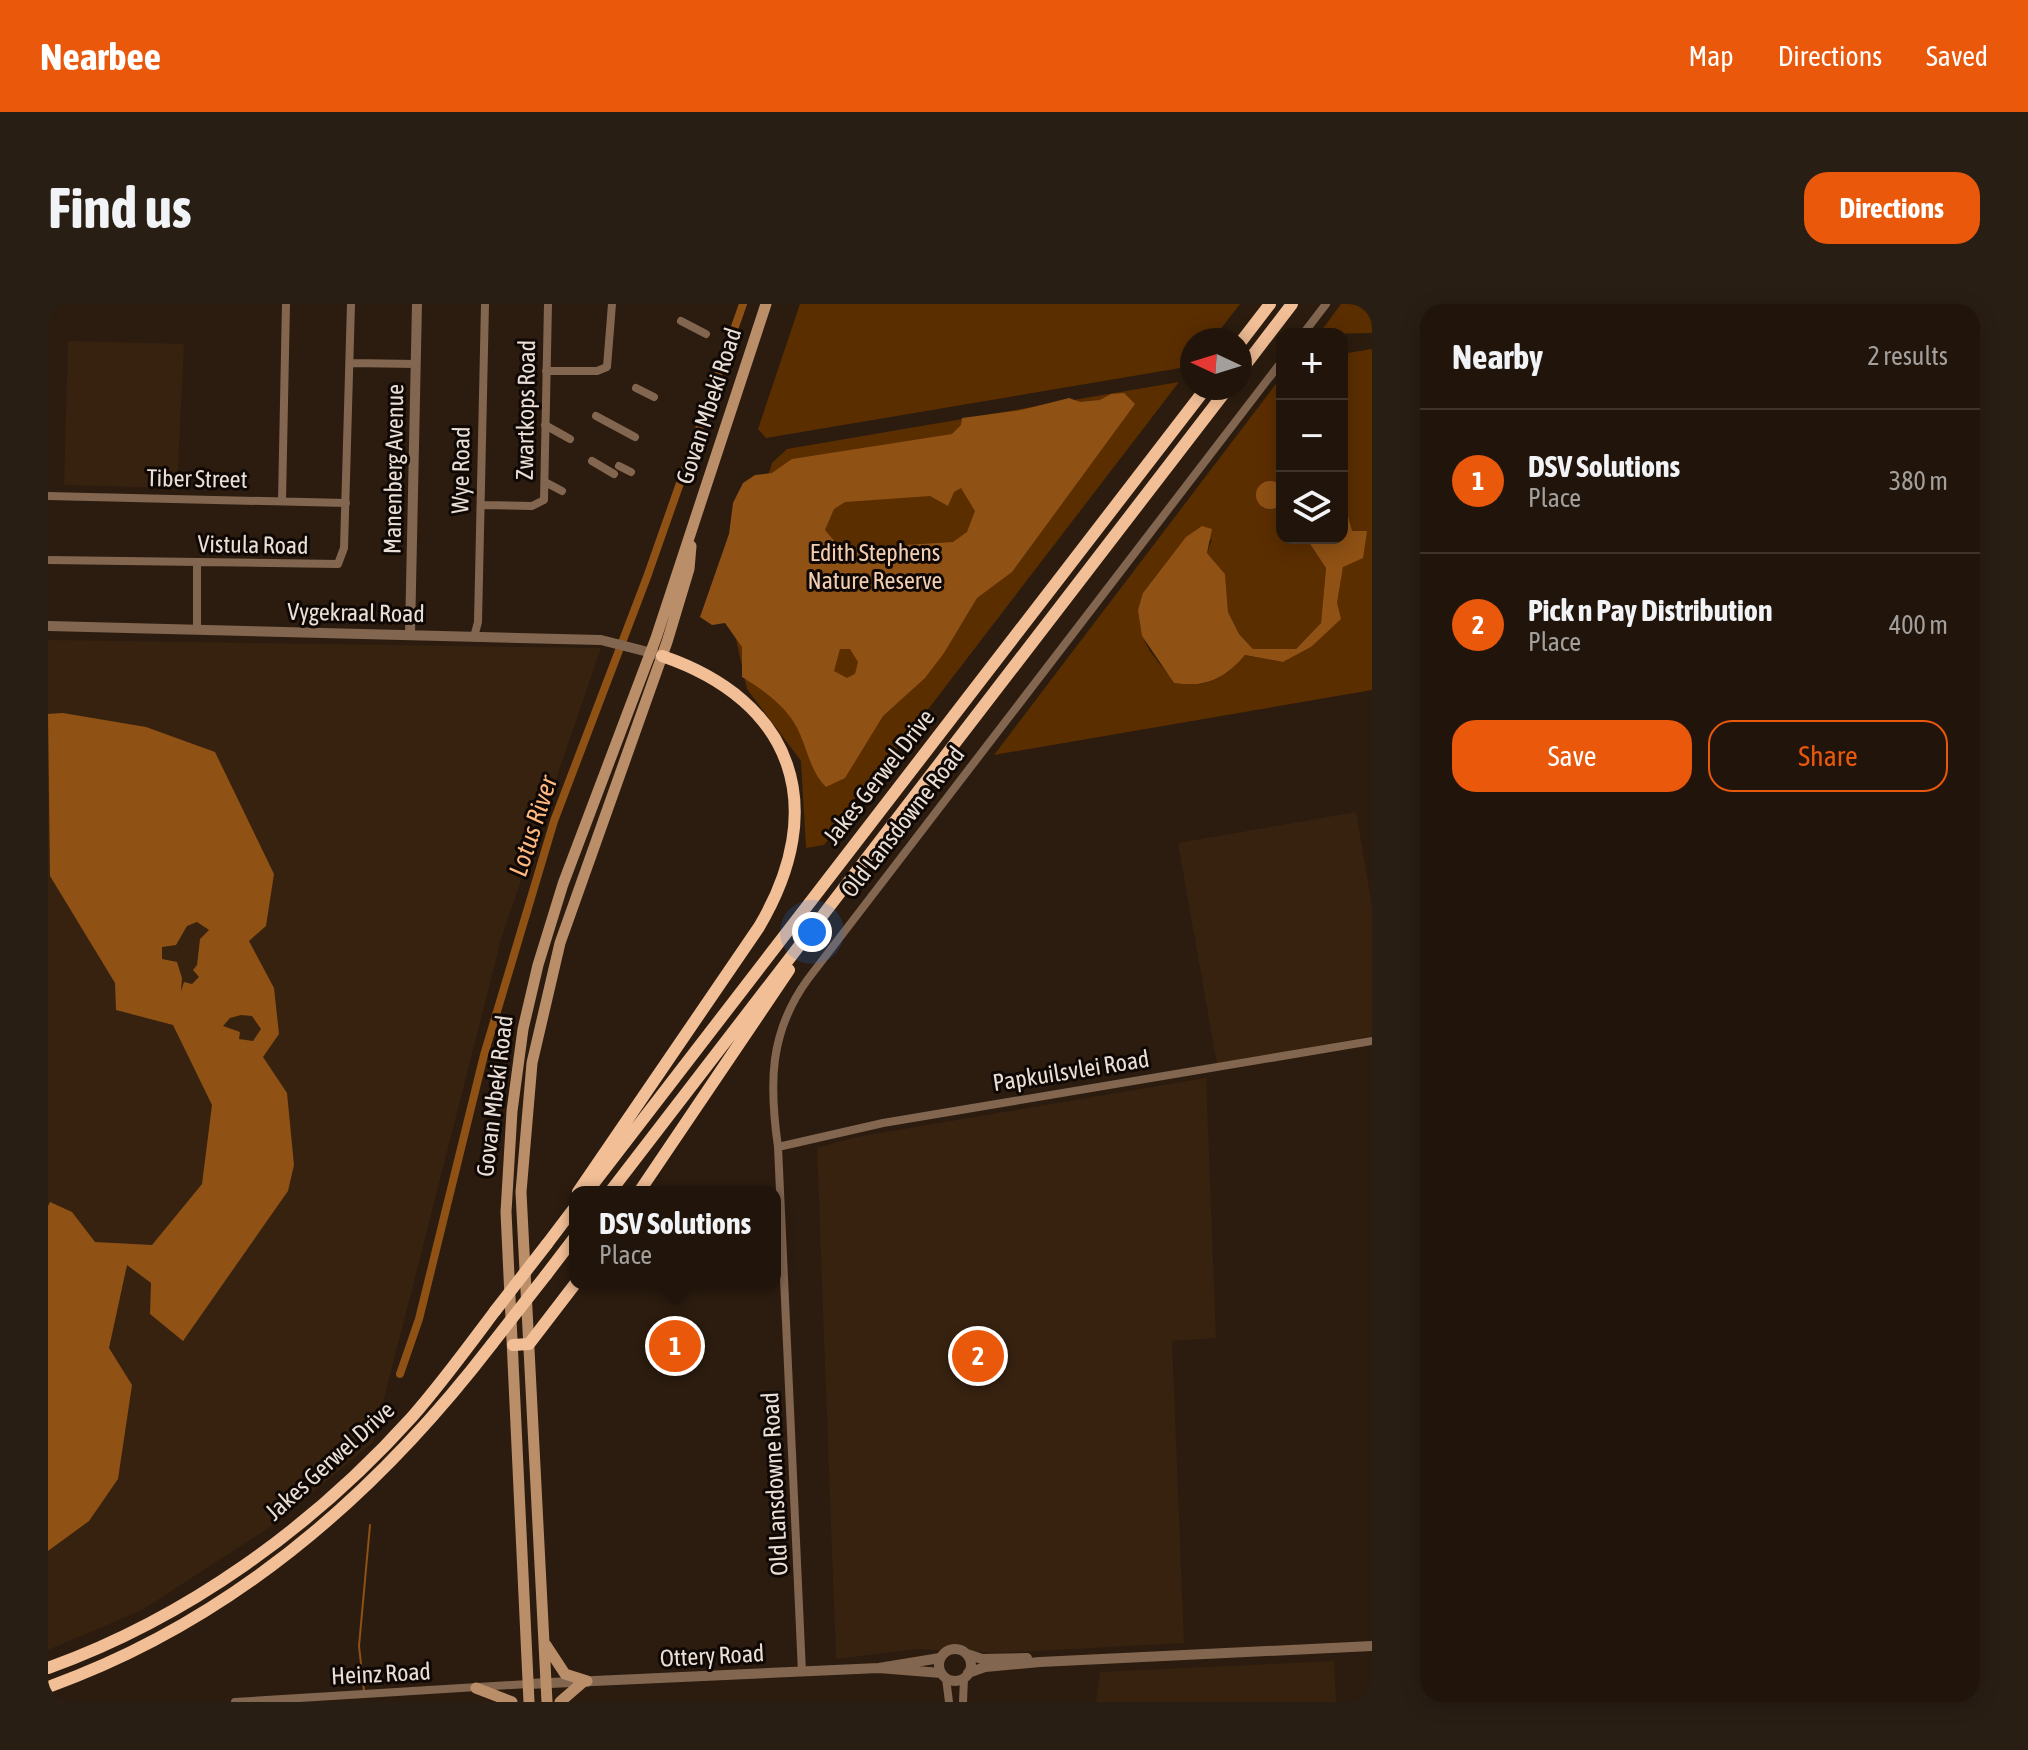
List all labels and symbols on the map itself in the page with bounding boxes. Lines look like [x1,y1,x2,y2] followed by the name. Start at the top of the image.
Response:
[671,324,746,487] street label: Govan Mbeki Road
[1180,328,1252,400] north arrow
[511,340,540,480] street label: Zwartkops Road
[379,384,408,554] street label: Manenberg Avenue
[446,426,475,514] street label: Wye Road
[146,464,248,493] street label: Tiber Street
[197,530,309,559] street label: Vistula Road
[808,539,942,594] park label: Edith Stephens Nature Reserve
[287,598,425,627] street label: Vygekraal Road
[818,704,940,849] street label: Jakes Gerwel Drive
[835,741,970,902] street label: Old Lansdowne Road
[503,771,564,880] water label: Lotus River
[792,912,832,952] your location
[471,1014,518,1178] street label: Govan Mbeki Road
[991,1045,1151,1096] street label: Papkuilsvlei Road
[649,1316,701,1376] pin: 1
[952,1326,1004,1386] pin: 2
[756,1392,793,1576] street label: Old Lansdowne Road
[260,1396,399,1525] street label: Jakes Gerwel Drive
[659,1639,765,1672] street label: Ottery Road
[330,1657,431,1690] street label: Heinz Road

